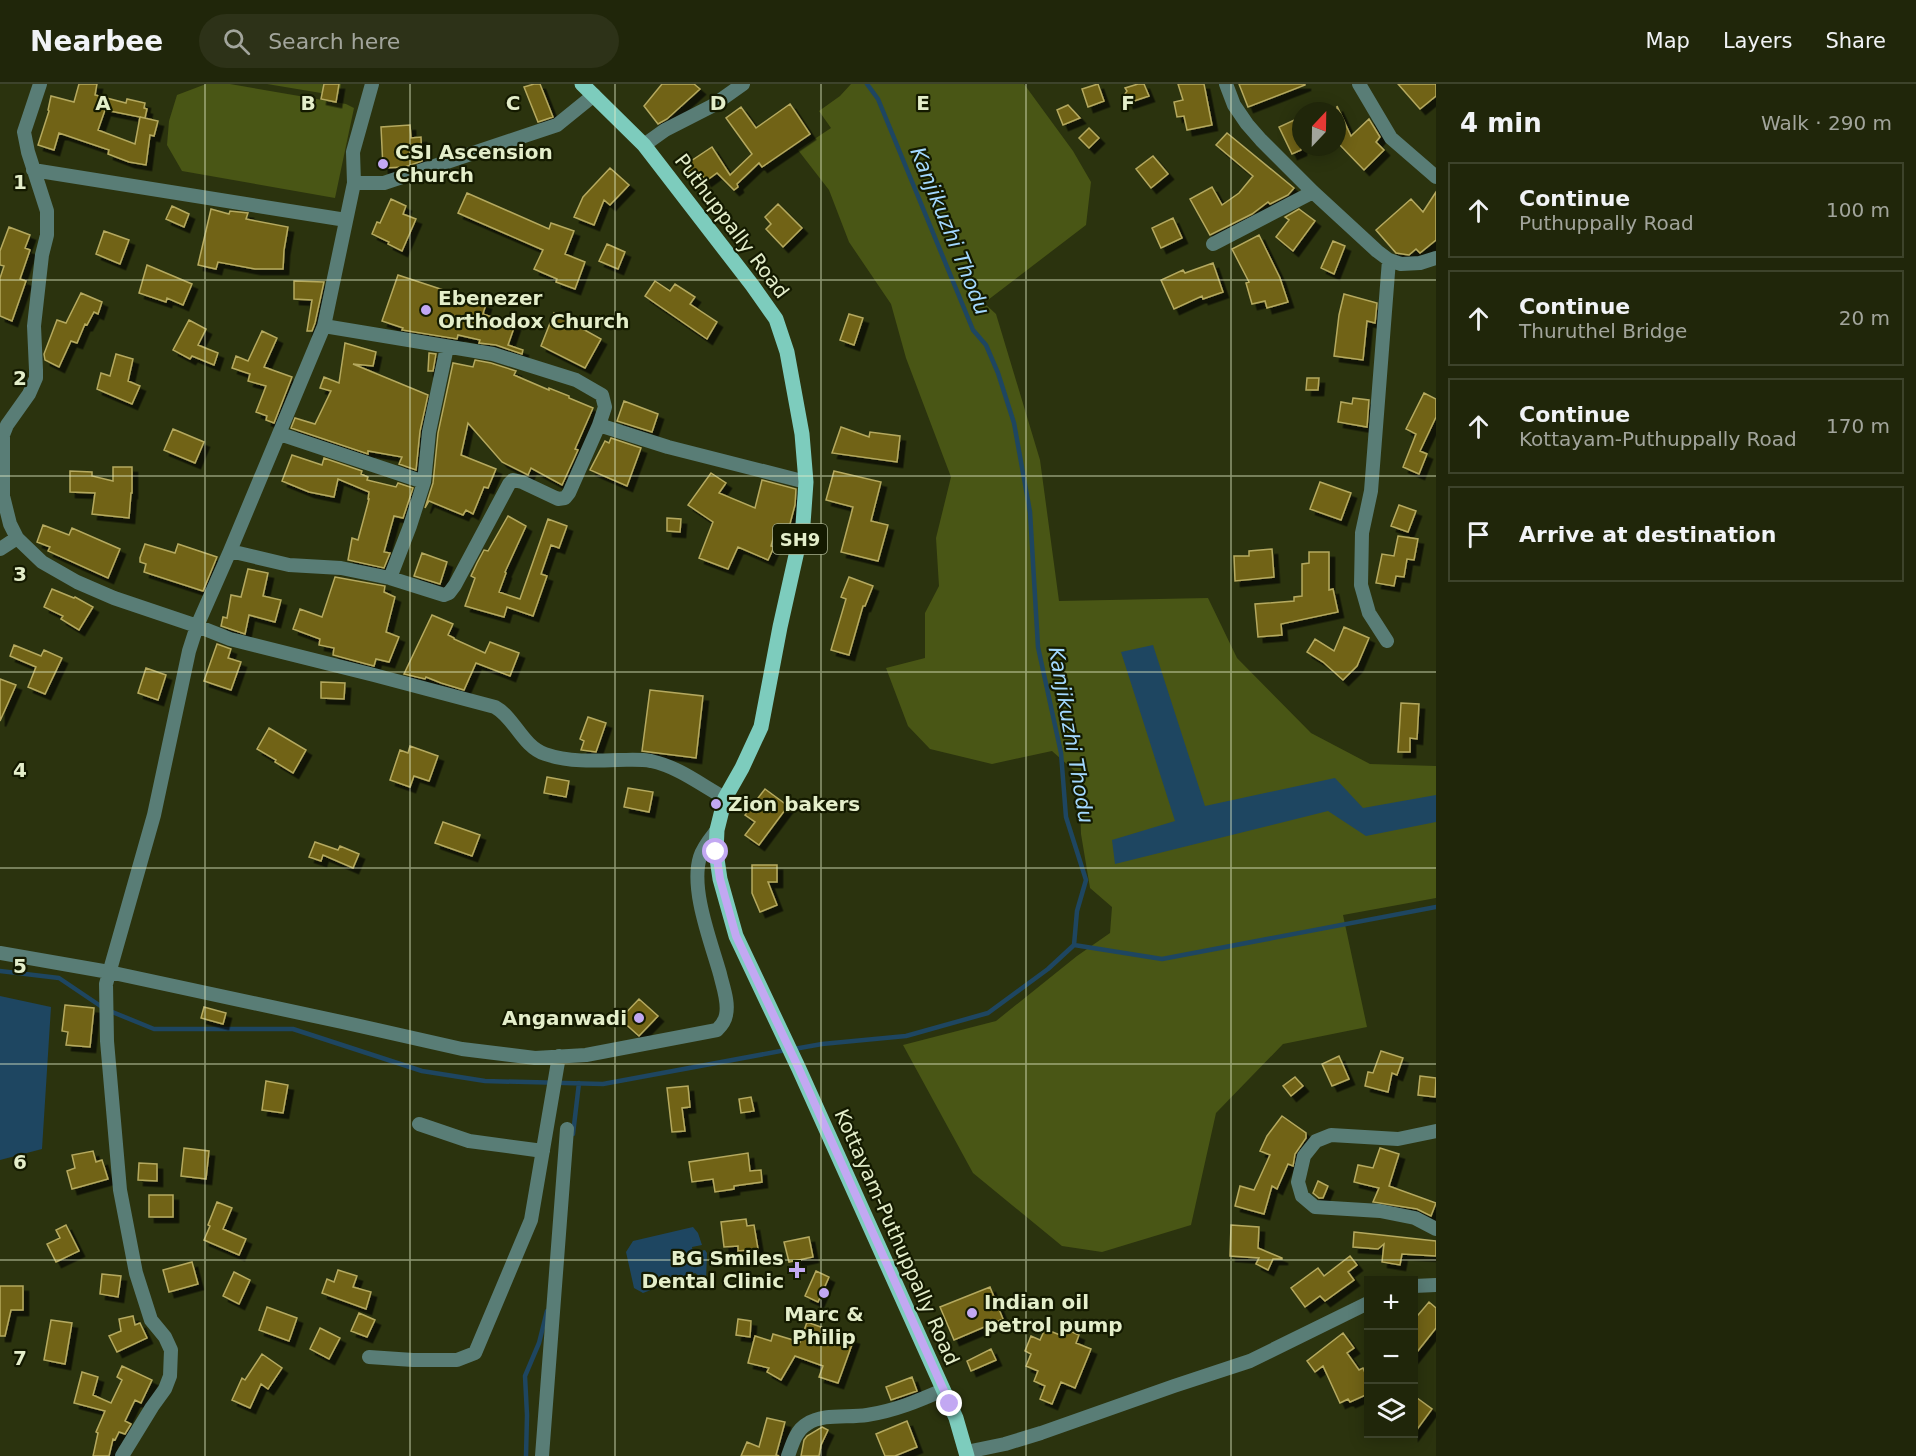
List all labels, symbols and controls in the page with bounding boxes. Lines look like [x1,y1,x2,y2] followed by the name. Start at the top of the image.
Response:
[199,14,619,68] search box
[30,25,163,58] text: Nearbee
[220,25,253,58] icon: search
[268,29,400,54] text: Search here
[1646,29,1690,53] text: Map
[1723,29,1792,53] text: Layers
[1825,29,1886,53] text: Share
[95,91,111,115] text: A
[300,91,316,115] text: B
[506,91,520,115] text: C
[710,91,726,115] text: D
[916,91,930,115] text: E
[1121,91,1135,115] text: F
[1292,102,1346,156] north arrow
[1460,108,1542,138] text: 4 min
[1761,111,1892,135] text: Walk · 290 m
[395,140,553,187] place label: CSI Ascension Church
[905,144,995,318] water label: Kanjikuzhi Thodu
[670,149,794,303] street label: Puthuppally Road
[376,157,390,171] marker: CSI Ascension Church
[13,170,27,194] text: 1
[1519,186,1630,211] text: Continue
[1462,194,1495,227] icon: ahead
[1826,198,1890,222] text: 100 m
[1519,211,1694,235] text: Puthuppally Road
[438,286,629,333] place label: Ebenezer Orthodox Church
[1519,294,1630,319] text: Continue
[1462,302,1495,335] icon: ahead
[419,303,433,317] marker: Ebenezer Orthodox Church
[1839,306,1890,330] text: 20 m
[1519,319,1687,343] text: Thuruthel Bridge
[13,366,27,390] text: 2
[1519,402,1630,427] text: Continue
[1462,410,1495,443] icon: ahead
[1826,414,1890,438] text: 170 m
[1519,427,1797,451] text: Kottayam-Puthuppally Road
[1462,518,1495,551] icon: arrive
[1519,522,1776,547] text: Arrive at destination
[773,524,827,554] road number: SH9
[13,562,27,586] text: 3
[1044,645,1098,825] water label: Kanjikuzhi Thodu
[13,758,27,782] text: 4
[728,792,860,816] place label: Zion bakers
[709,797,723,811] marker: Zion bakers
[702,838,728,864] route start
[13,954,27,978] text: 5
[502,1006,627,1030] place label: Anganwadi
[632,1011,646,1025] marker: Anganwadi
[830,1105,964,1369] street label: Kottayam-Puthuppally Road
[13,1150,27,1174] text: 6
[641,1246,784,1293] place label: BG Smiles Dental Clinic
[788,1261,806,1279] marker: BG Smiles Dental Clinic
[1364,1276,1418,1438] map controls
[1364,1276,1418,1330] button: +
[817,1286,831,1300] marker: Marc & Philip
[984,1290,1123,1337] place label: Indian oil petrol pump
[784,1302,864,1349] place label: Marc & Philip
[965,1306,979,1320] marker: Indian oil petrol pump
[1364,1330,1418,1384] button: −
[13,1346,27,1370] text: 7
[1364,1384,1418,1438] button: layers
[936,1390,962,1416] route end

